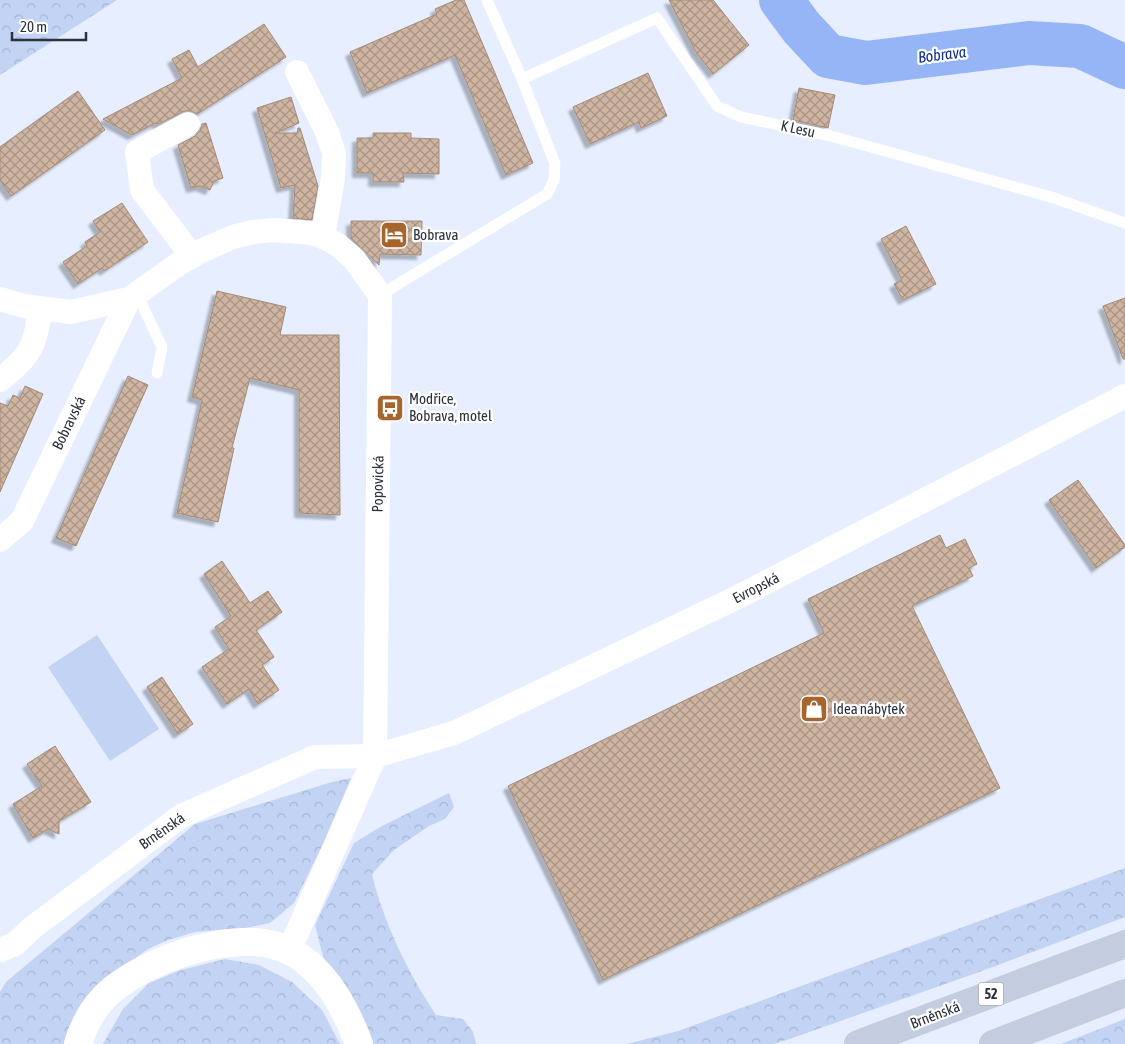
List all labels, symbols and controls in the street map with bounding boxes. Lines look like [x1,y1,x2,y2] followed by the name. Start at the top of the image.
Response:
[12,10,86,42] scale bar
[20,18,47,35] text: 20 m
[917,42,968,66] water label: Bobrava
[779,117,817,140] street label: K Lesu
[379,220,409,250] hotel icon: Bobrava
[413,226,458,243] place label: Bobrava
[409,390,492,424] place label: Modřice, Bobrava, motel
[48,393,89,452] street label: Bobravská
[375,393,405,423] bus stop icon: Modřice, Bobrava, motel
[369,455,386,513] street label: Popovická
[730,569,782,606] street label: Evropská
[799,694,829,724] shop icon: Idea nábytek
[833,700,905,717] place label: Idea nábytek
[136,809,188,852] street label: Brněnská
[978,982,1004,1006] road number: 52
[908,997,962,1032] street label: Brněnská

